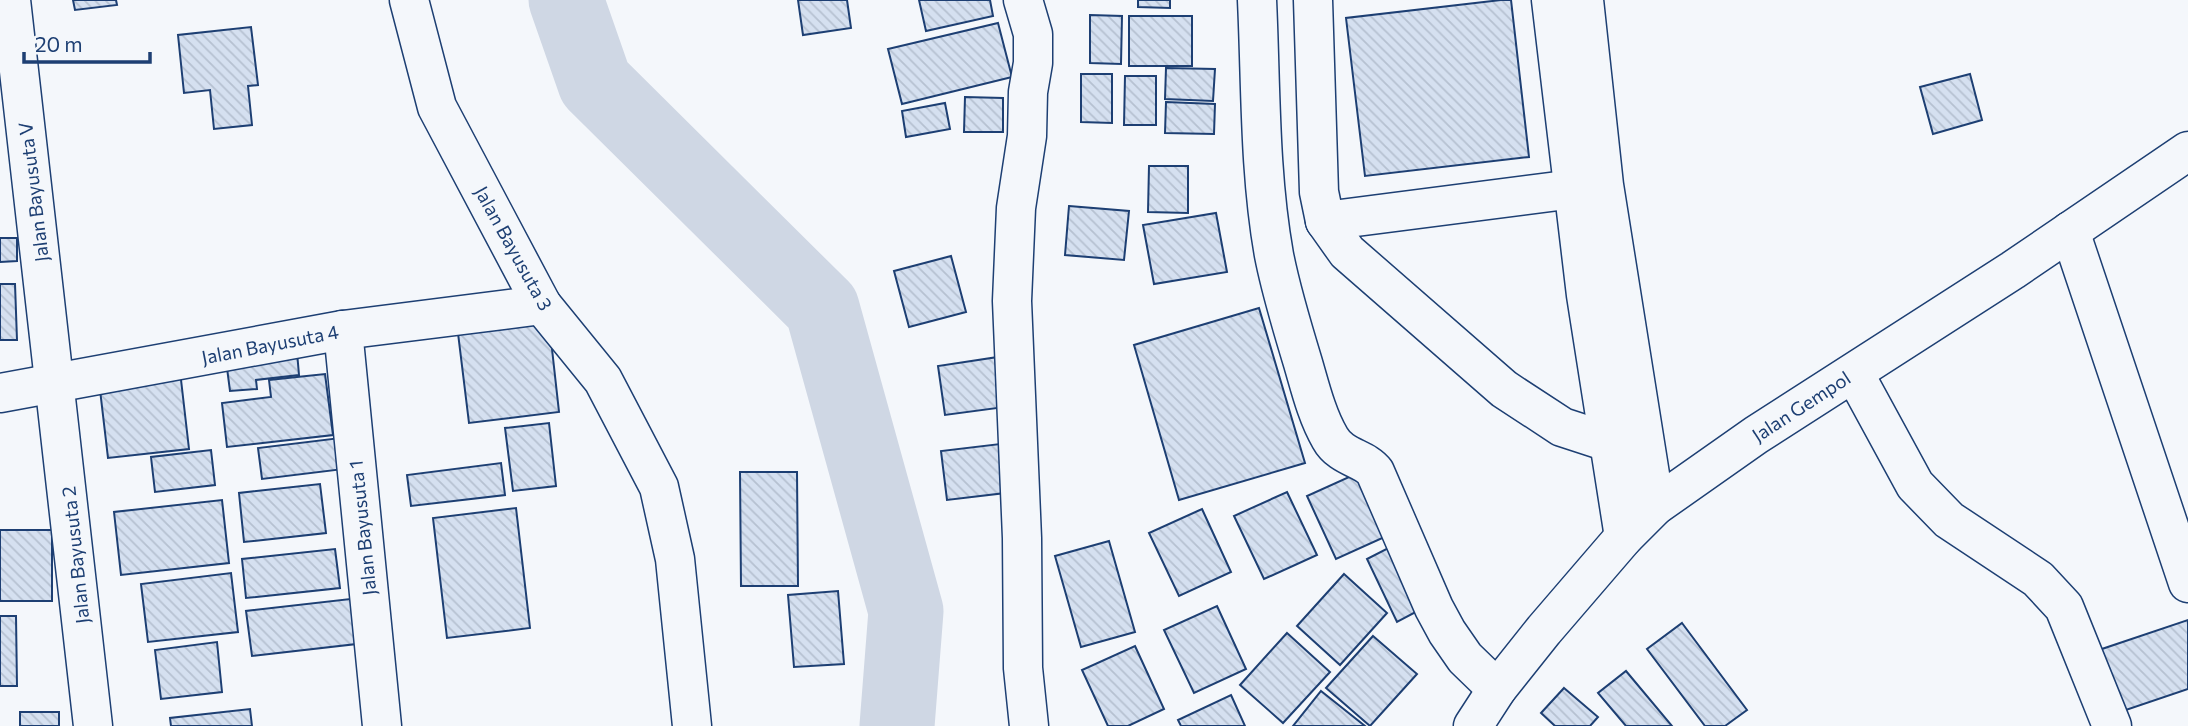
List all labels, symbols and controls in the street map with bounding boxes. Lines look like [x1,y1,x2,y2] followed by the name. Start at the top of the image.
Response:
[24,21,150,65] scale bar
[35,31,83,56] text: 20 m
[13,121,53,263] street label: Jalan Bayusuta V
[470,182,558,314] street label: Jalan Bayusuta 3
[199,319,341,369] street label: Jalan Bayusuta 4
[1747,366,1855,446] street label: Jalan Gempol
[343,459,381,597] street label: Jalan Bayusuta 1
[56,485,94,625] street label: Jalan Bayusuta 2

